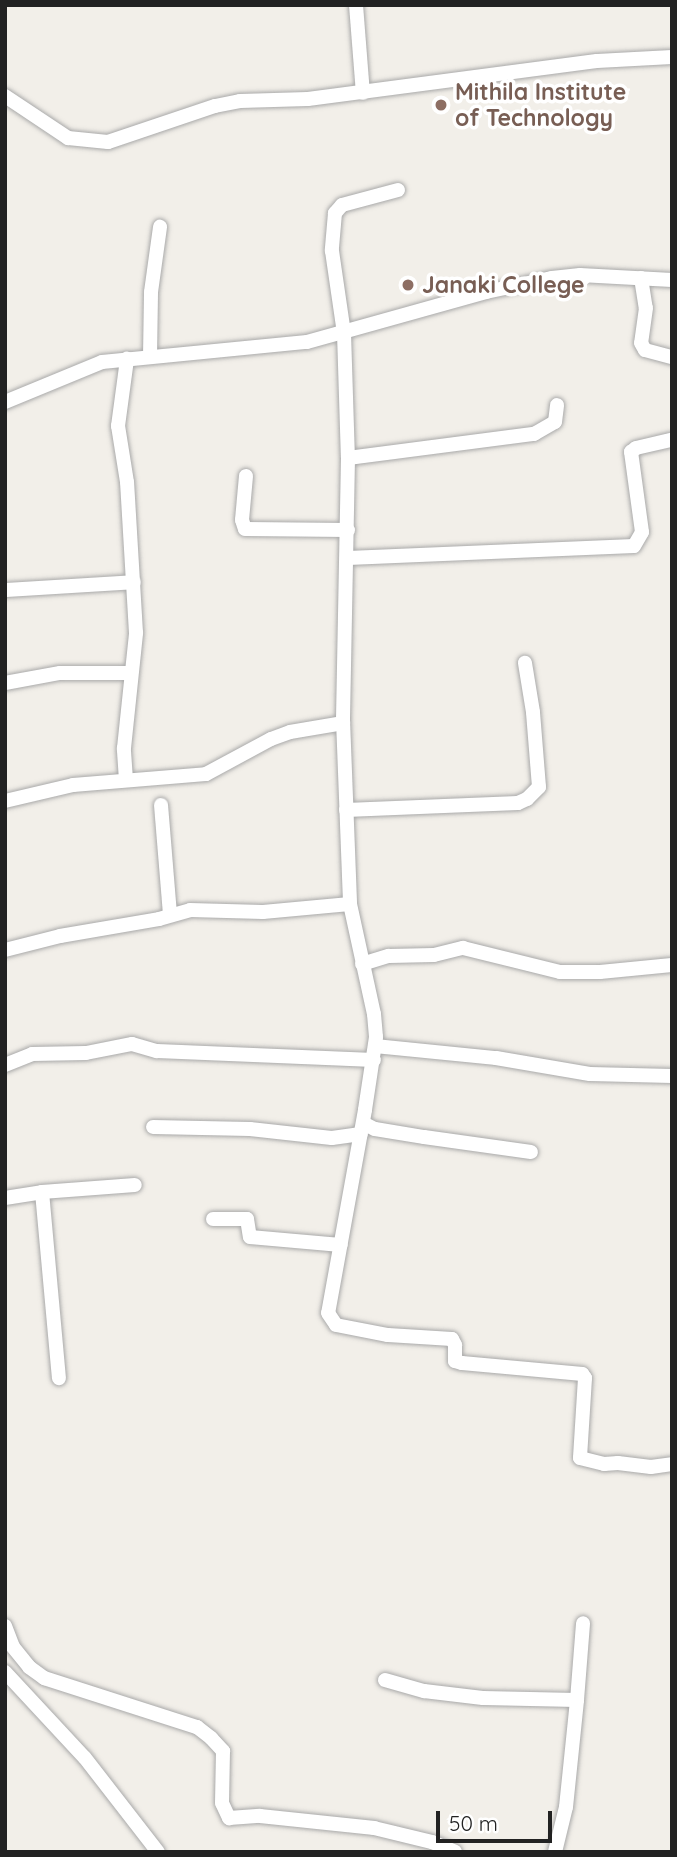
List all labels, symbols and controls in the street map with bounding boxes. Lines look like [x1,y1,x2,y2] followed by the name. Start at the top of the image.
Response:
[455,78,626,132] place label: Mithila Institute of Technology
[433,97,449,113] marker: Mithila Institute of Technology
[422,271,584,299] place label: Janaki College
[400,277,416,293] marker: Janaki College
[439,1798,554,1842] scale bar
[449,1810,498,1836] text: 50 m

